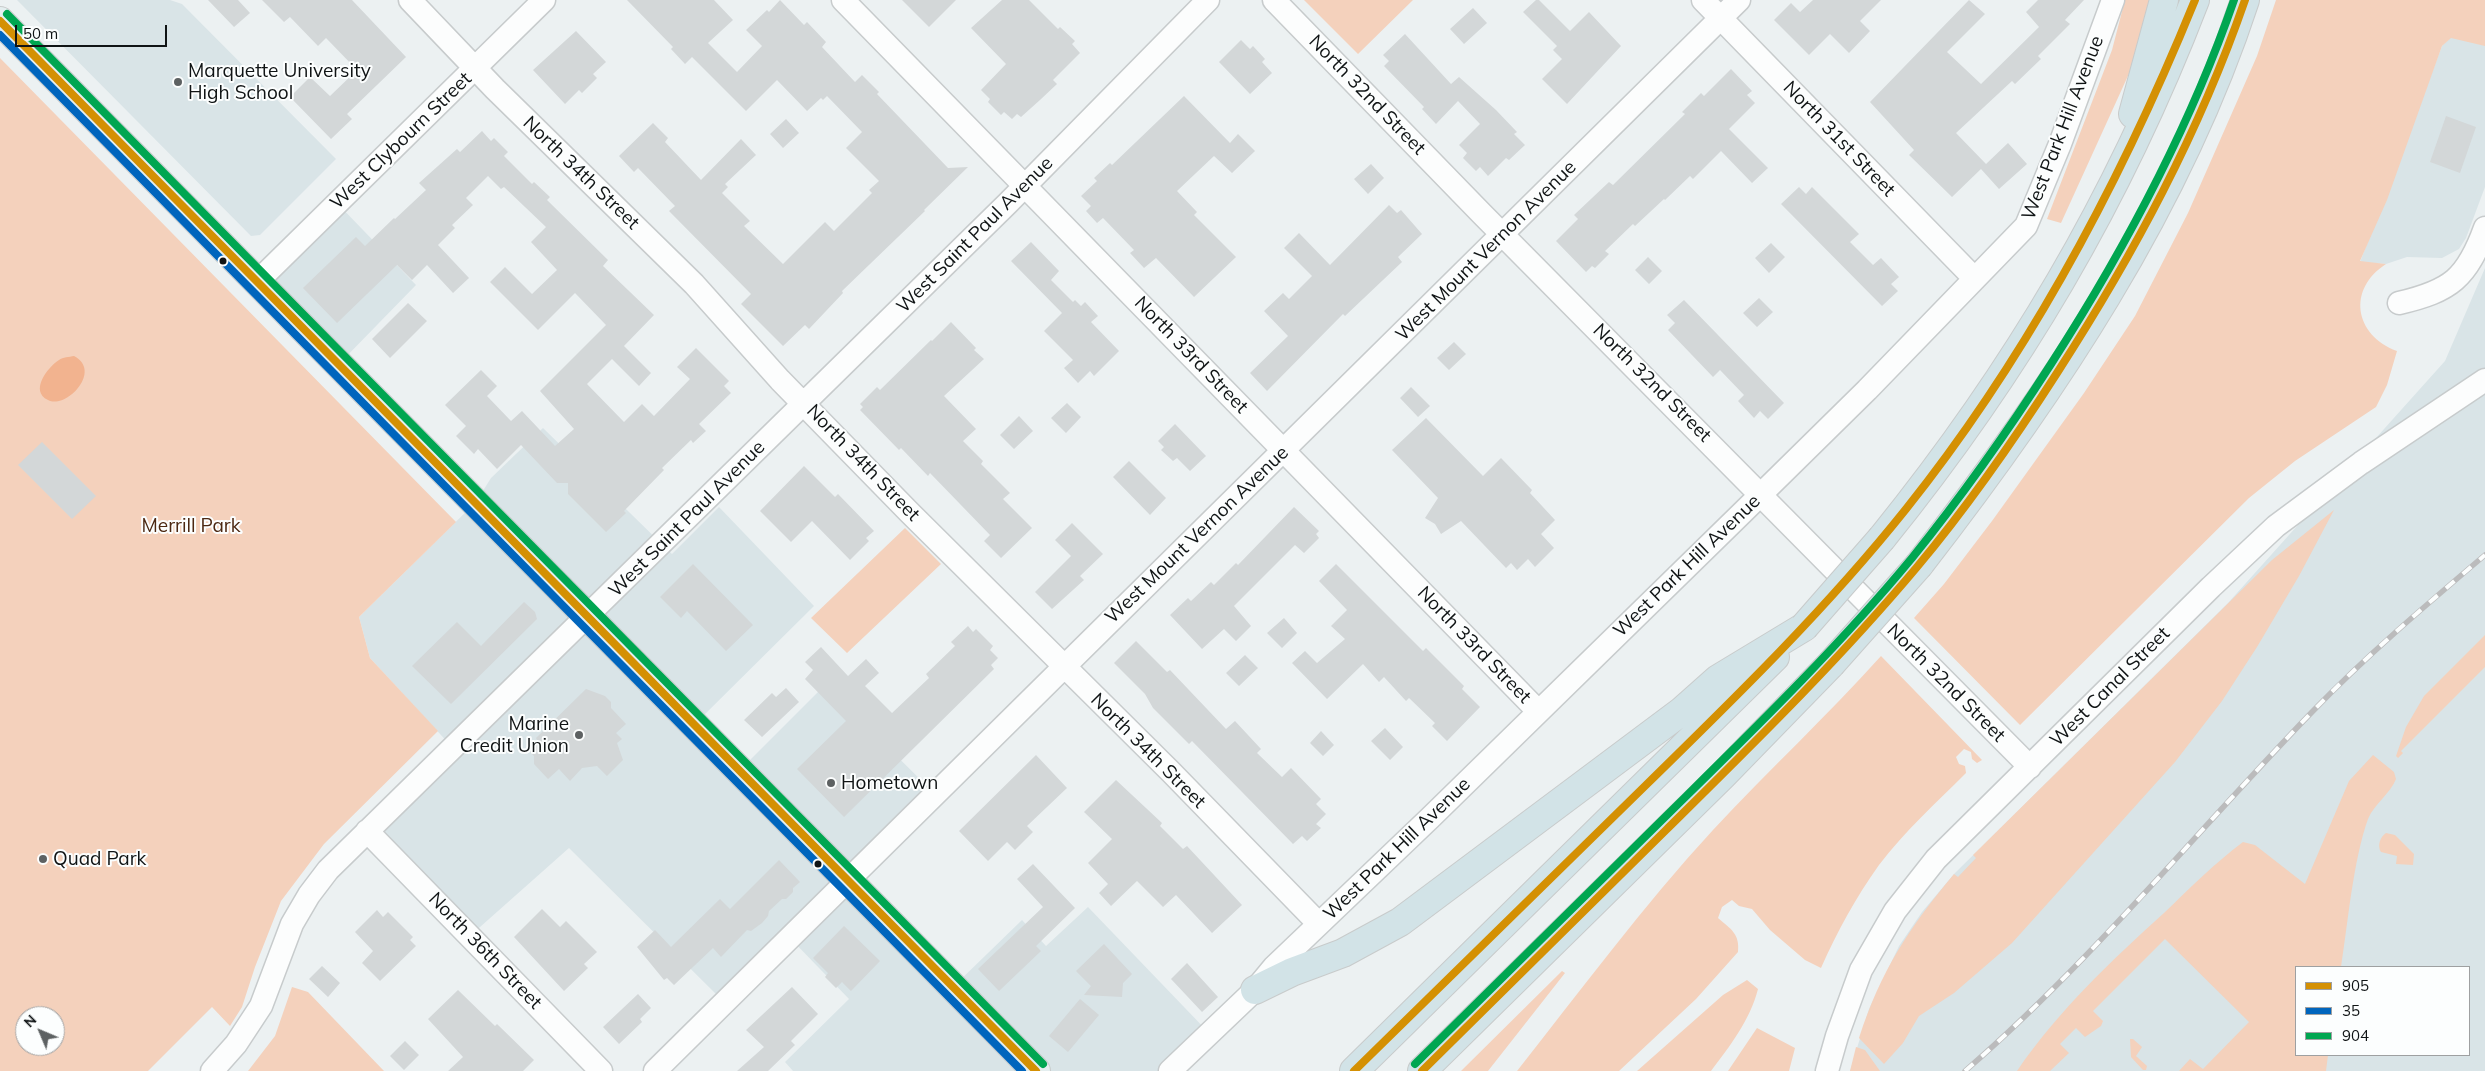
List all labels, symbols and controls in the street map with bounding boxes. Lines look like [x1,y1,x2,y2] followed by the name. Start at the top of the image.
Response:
[18,15,170,47] scale bar
[23,24,58,43] text: 50 m
[1304,30,1430,160] street label: North 32nd Street
[2017,33,2109,223] street label: West Park Hill Avenue
[188,60,371,104] place label: Marquette University High School
[326,68,476,214] street label: West Clybourn Street
[172,76,184,88] marker: Marquette University High School
[1778,77,1900,201] street label: North 31st Street
[518,112,644,234] street label: North 34th Street
[892,152,1058,318] street label: West Saint Paul Avenue
[1391,156,1581,346] street label: West Mount Vernon Avenue
[218,256,228,266] unlabelled marker
[1129,292,1253,418] street label: North 33rd Street
[1588,319,1716,447] street label: North 32nd Street
[802,400,924,526] street label: North 34th Street
[604,436,770,602] street label: West Saint Paul Avenue
[1101,441,1293,629] street label: West Mount Vernon Avenue
[1609,490,1765,642] street label: West Park Hill Avenue
[142,515,240,537] park label: Merrill Park
[1412,582,1536,708] street label: North 33rd Street
[1882,619,2010,747] street label: North 32nd Street
[2045,622,2175,752] street label: West Canal Street
[1086,689,1210,813] street label: North 34th Street
[460,713,569,757] place label: Marine Credit Union
[573,729,585,741] marker: Marine Credit Union
[841,772,938,794] place label: Hometown
[1319,773,1475,925] street label: West Park Hill Avenue
[825,777,837,789] marker: Hometown
[53,848,146,870] place label: Quad Park
[37,853,49,865] marker: Quad Park
[813,859,823,869] unlabelled marker
[424,888,546,1014] street label: North 36th Street
[2295,966,2470,1056] legend
[2342,976,2369,995] text: 905
[2342,1001,2360,1020] text: 35
[15,1006,65,1056] north arrow
[20,1011,40,1031] text: N
[2342,1026,2369,1045] text: 904

